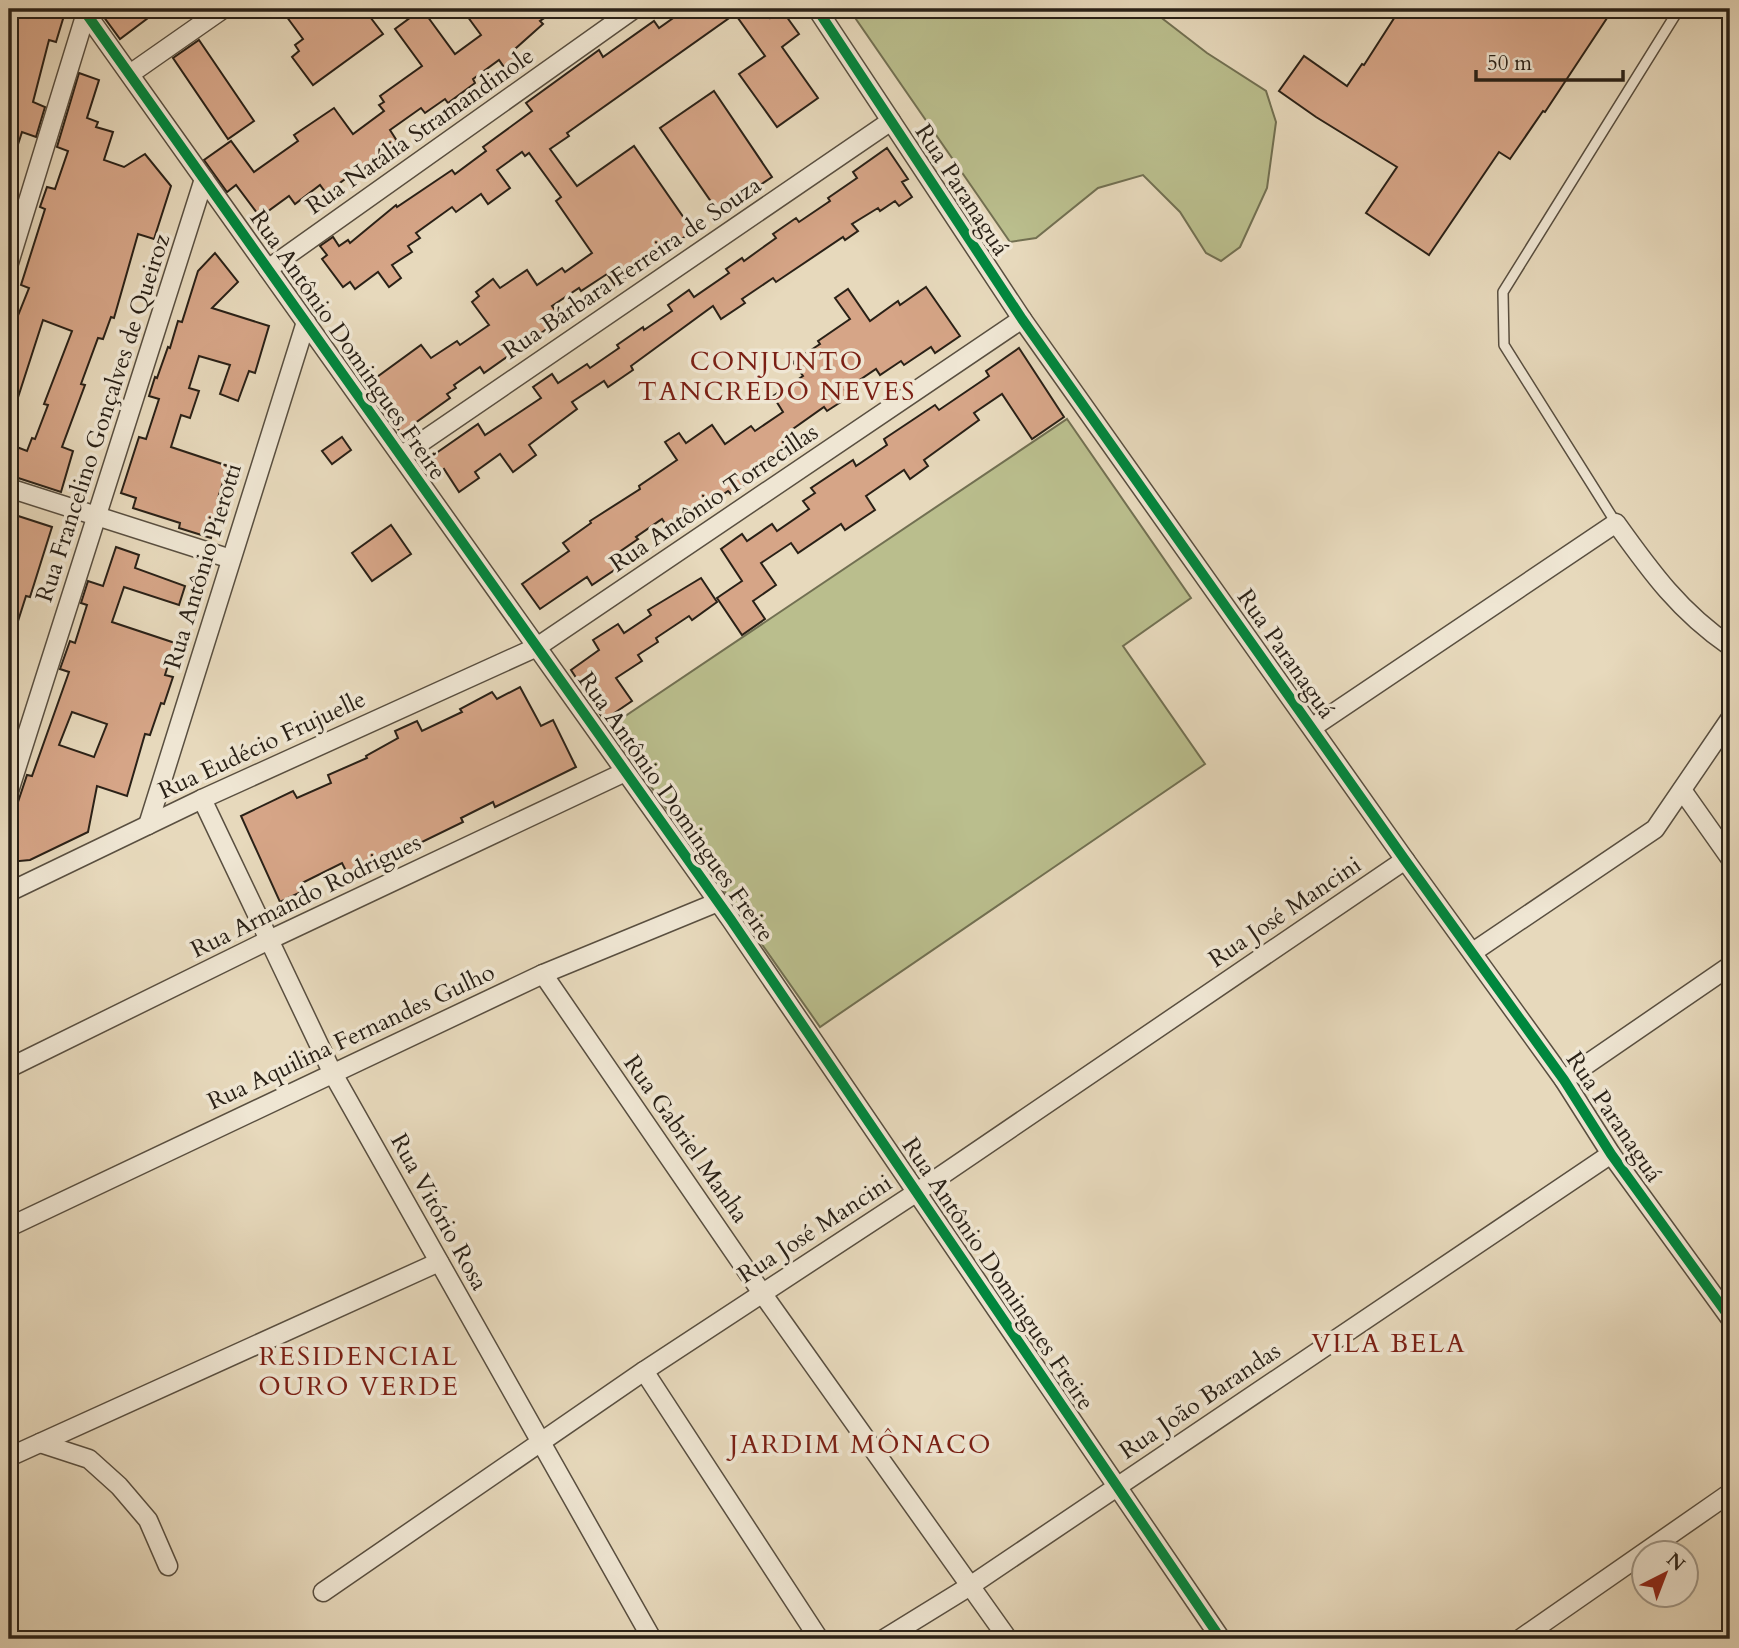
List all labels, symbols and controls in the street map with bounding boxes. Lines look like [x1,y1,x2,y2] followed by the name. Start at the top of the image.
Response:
[1476,38,1624,82] scale bar
[299,40,541,222] street label: Rua Natália Stramandinole
[1487,49,1532,78] text: 50 m
[907,118,1017,263] street label: Rua Paranaguá
[496,169,768,367] street label: Rua Bárbara Ferreira de Souza
[242,203,454,487] street label: Rua Antônio Domingues Freire
[28,229,178,606] street label: Rua Francelino Gonçalves de Queiroz
[638,344,916,409] district label: CONJUNTO TANCREDO NEVES
[603,416,825,580] street label: Rua Antônio Torrecillas
[156,459,250,673] street label: Rua Antônio Pierotti
[1229,583,1343,726] street label: Rua Paranaguá
[570,665,782,949] street label: Rua Antônio Domingues Freire
[153,683,371,807] street label: Rua Eudécio Frujuelle
[185,826,427,966] street label: Rua Armando Rodrigues
[1202,848,1368,975] street label: Rua José Mancini
[202,956,500,1118] street label: Rua Aquilina Fernandes Gulho
[1558,1045,1670,1189] street label: Rua Paranaguá
[616,1048,757,1230] street label: Rua Gabriel Manha
[382,1128,496,1297] street label: Rua Vitório Rosa
[894,1131,1102,1417] street label: Rua Antônio Domingues Freire
[731,1167,899,1291] street label: Rua José Mancini
[1311,1326,1467,1361] district label: VILA BELA
[1113,1335,1287,1467] street label: Rua João Barandas
[258,1339,460,1404] district label: RESIDENCIAL OURO VERDE
[726,1427,992,1462] district label: JARDIM MÔNACO
[1630,1540,1700,1610] north arrow
[1661,1547,1691,1578] text: N

